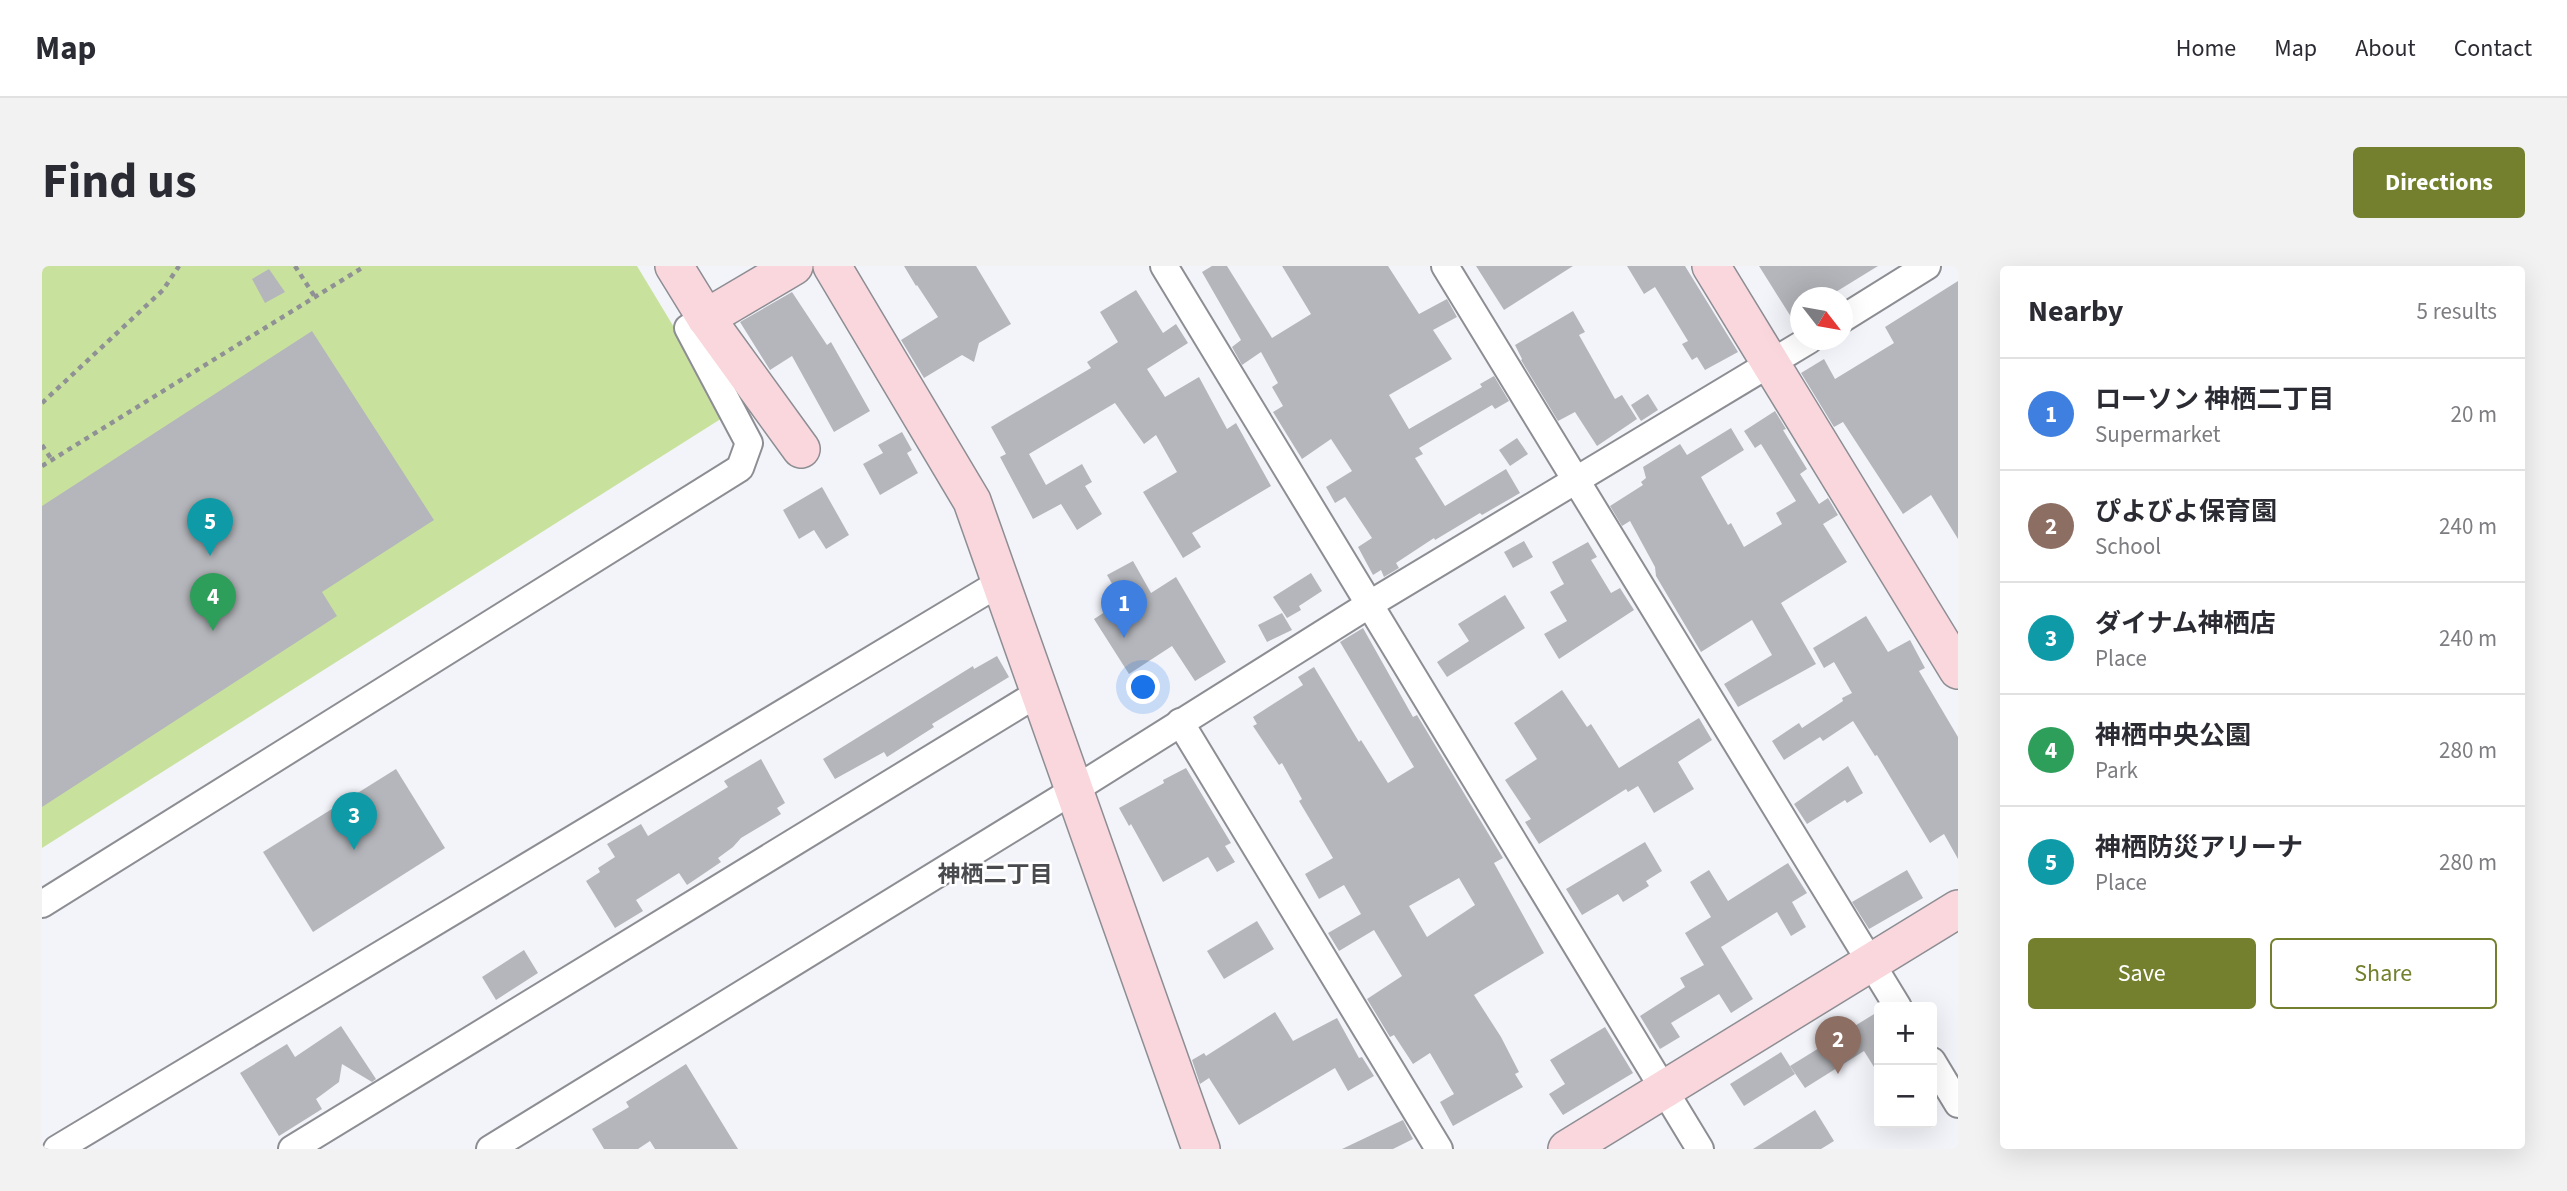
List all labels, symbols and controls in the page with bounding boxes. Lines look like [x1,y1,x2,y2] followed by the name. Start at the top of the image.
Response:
[35,25,96,72] text: Map
[2176,31,2236,66] text: Home
[2274,31,2317,66] text: Map
[2355,31,2416,66] text: About
[2454,31,2532,66] text: Contact
[42,147,197,217] text: Find us
[2353,147,2525,218] button: Directions
[1790,287,1853,350] north arrow
[2028,290,2123,333] text: Nearby
[2417,295,2497,328] text: 5 results
[2095,381,2334,418] text: ローソン 神栖二丁目
[2045,398,2057,431] text: 1
[2450,398,2497,431] text: 20 m
[2095,418,2221,451] text: Supermarket
[2095,493,2277,530] text: ぴよびよ保育園
[187,498,233,556] pin: 5
[2045,510,2057,543] text: 2
[2439,510,2497,543] text: 240 m
[2095,530,2161,563] text: School
[190,573,236,631] pin: 4
[1101,580,1147,638] pin: 1
[2095,605,2276,642] text: ダイナム神栖店
[2045,622,2057,655] text: 3
[2439,622,2497,655] text: 240 m
[2095,642,2147,675] text: Place
[1126,670,1160,704] your location
[2095,717,2251,754] text: 神栖中央公園
[2045,734,2057,767] text: 4
[2439,734,2497,767] text: 280 m
[2095,754,2138,787] text: Park
[331,792,377,850] pin: 3
[2095,829,2303,866] text: 神栖防災アリーナ
[2045,846,2057,879] text: 5
[2439,846,2497,879] text: 280 m
[938,858,1053,891] district label: 神栖二丁目
[2095,866,2147,899] text: Place
[2028,938,2256,1009] button: Save
[2270,938,2497,1009] button: Share
[1874,1002,1937,1128] map controls
[1874,1002,1937,1065] button: +
[1815,1016,1861,1074] pin: 2
[1874,1065,1937,1128] button: −

